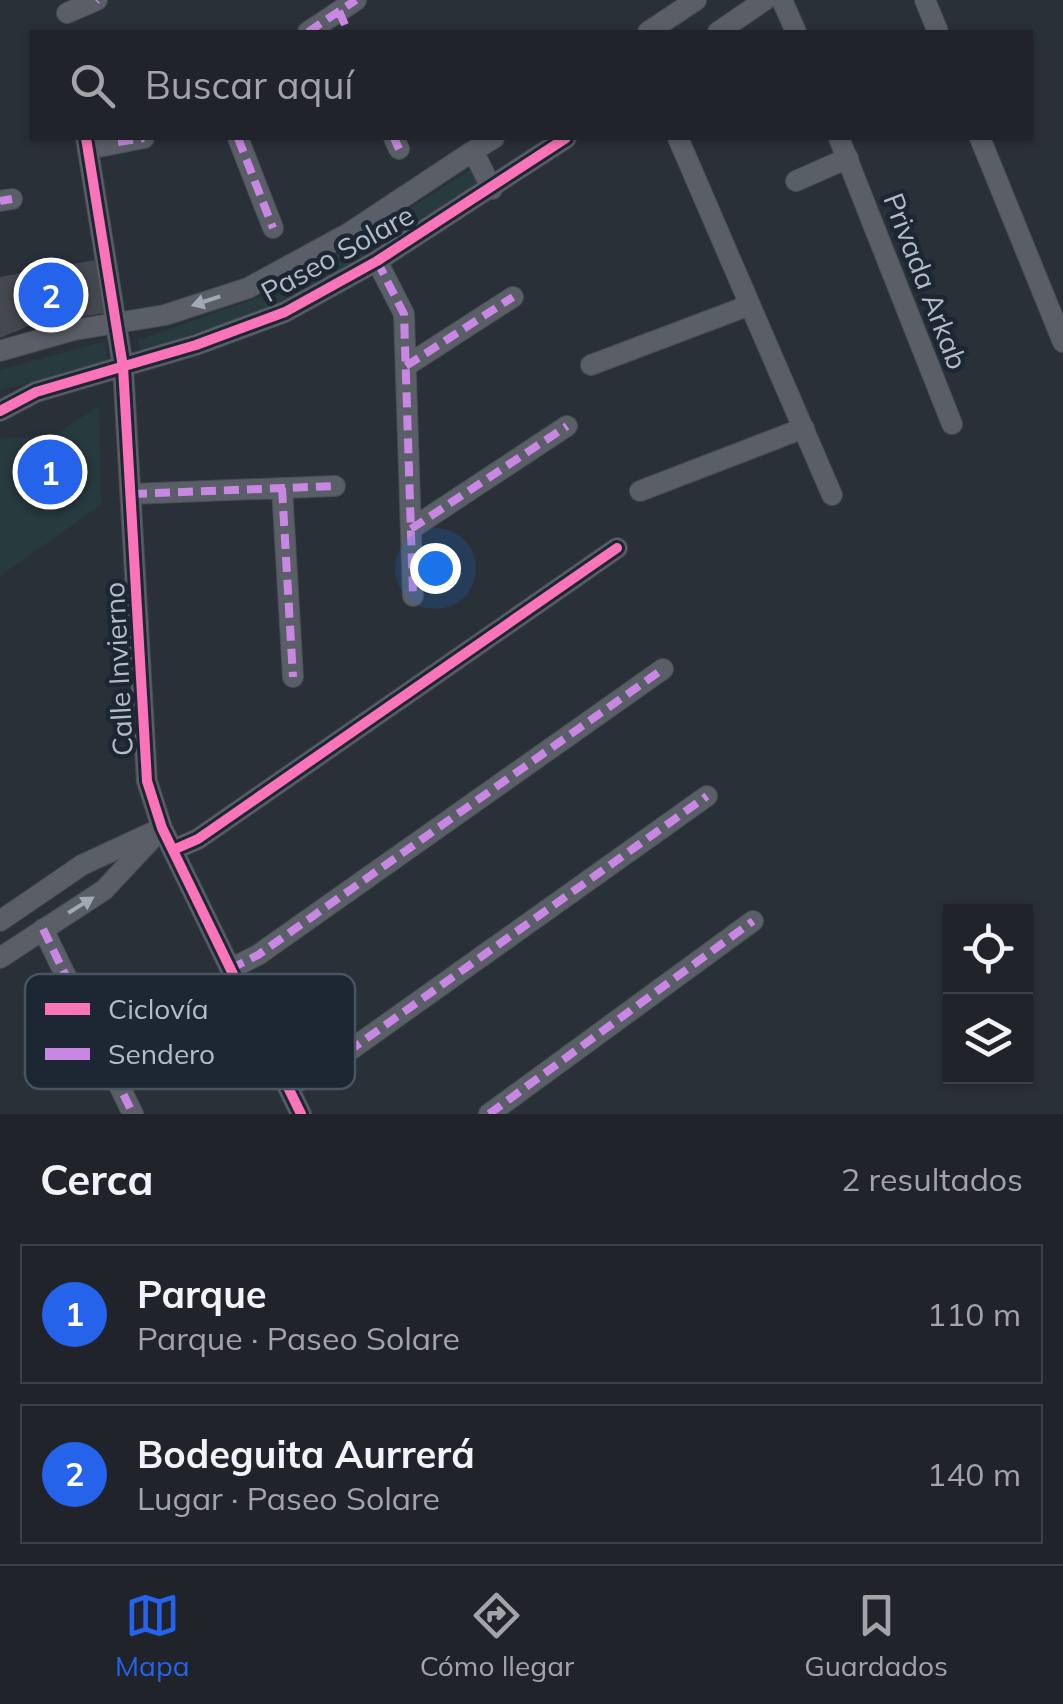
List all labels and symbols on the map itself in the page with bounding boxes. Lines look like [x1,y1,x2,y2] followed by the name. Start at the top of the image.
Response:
[876,188,976,374] street label: Privada Arkab
[255,197,419,309] street label: Paseo Solare
[18,258,84,332] pin: 2
[191,295,221,310] one-way arrow
[18,434,82,510] pin: 1
[410,543,461,594] your location
[96,581,140,757] street label: Calle Invierno
[68,896,95,914] one-way arrow
[25,974,355,1089] legend
[108,991,208,1026] text: Ciclovía
[108,1036,215,1071] text: Sendero

